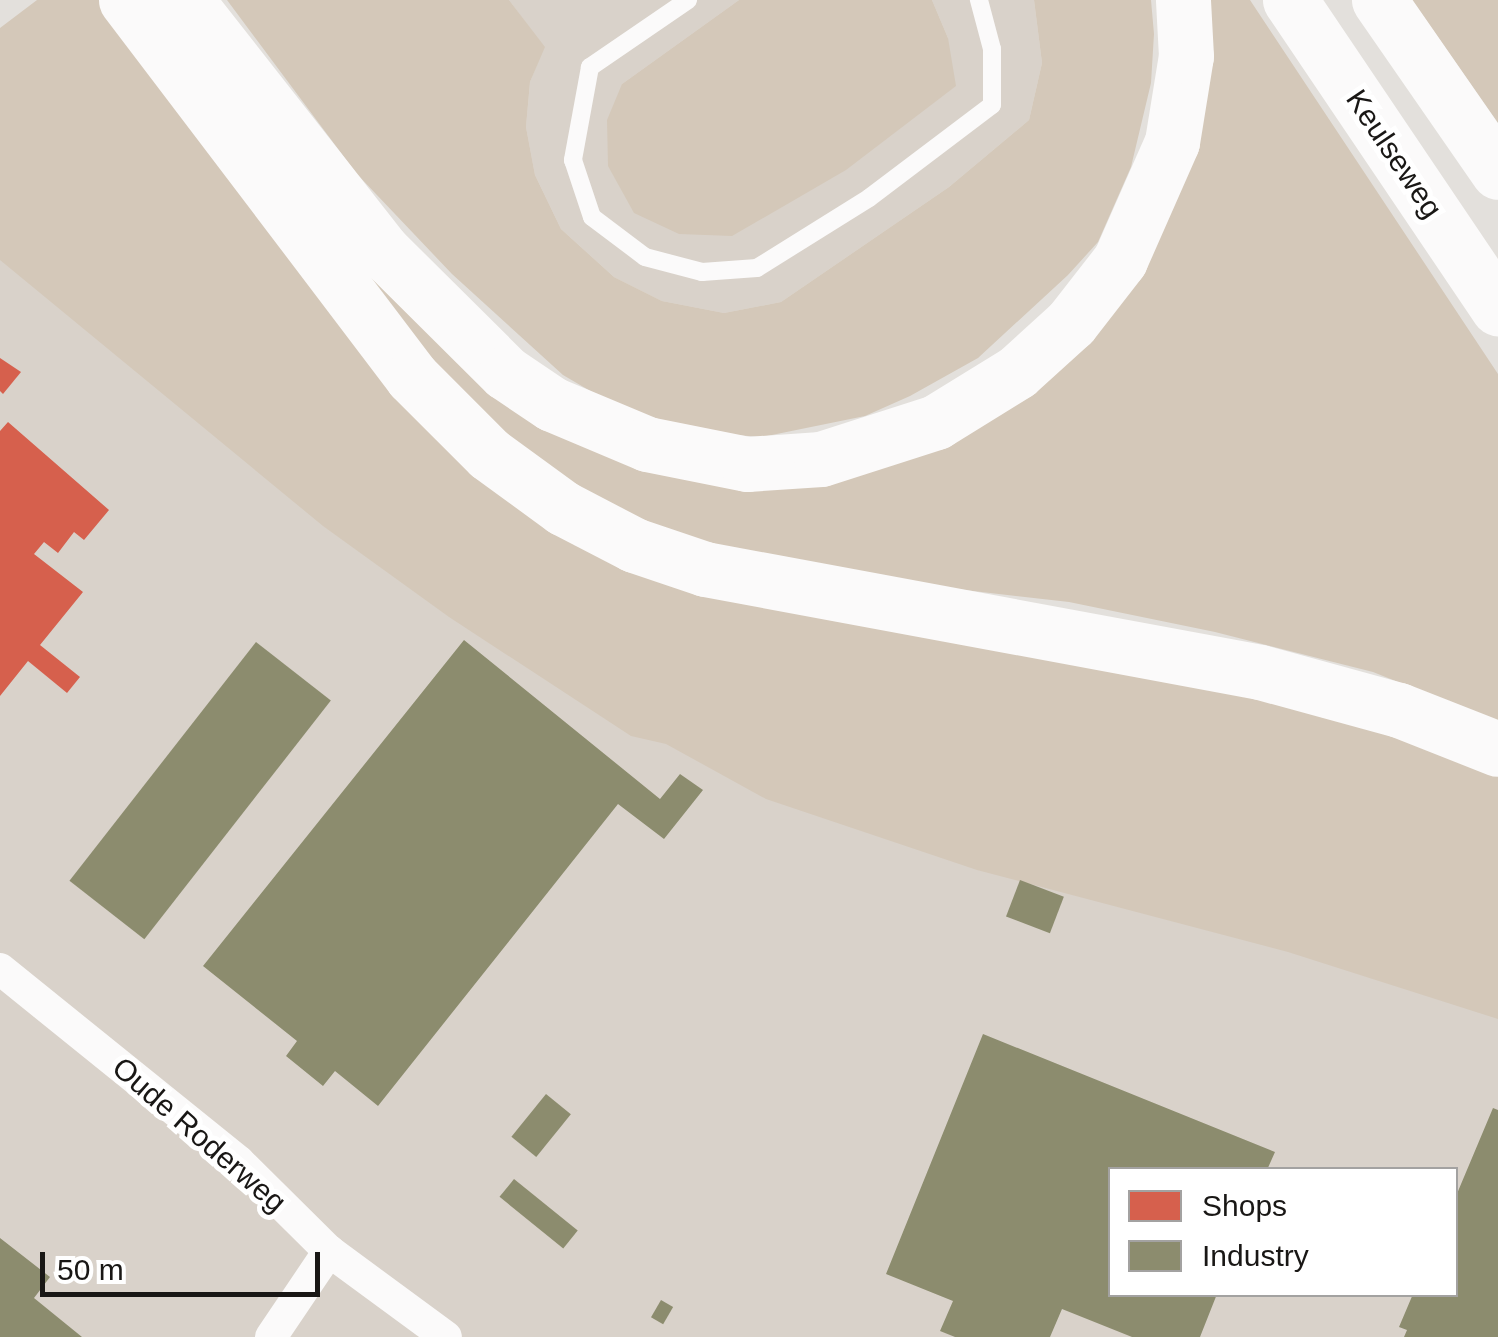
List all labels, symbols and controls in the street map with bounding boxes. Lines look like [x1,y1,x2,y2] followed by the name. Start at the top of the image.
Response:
[1338,83,1450,225] street label: Keulseweg
[105,1050,293,1220] street label: Oude Roderweg
[1108,1167,1458,1297] legend
[1202,1189,1287,1222] text: Shops
[45,1232,325,1294] scale bar
[1202,1239,1309,1272] text: Industry
[57,1253,124,1286] text: 50 m

